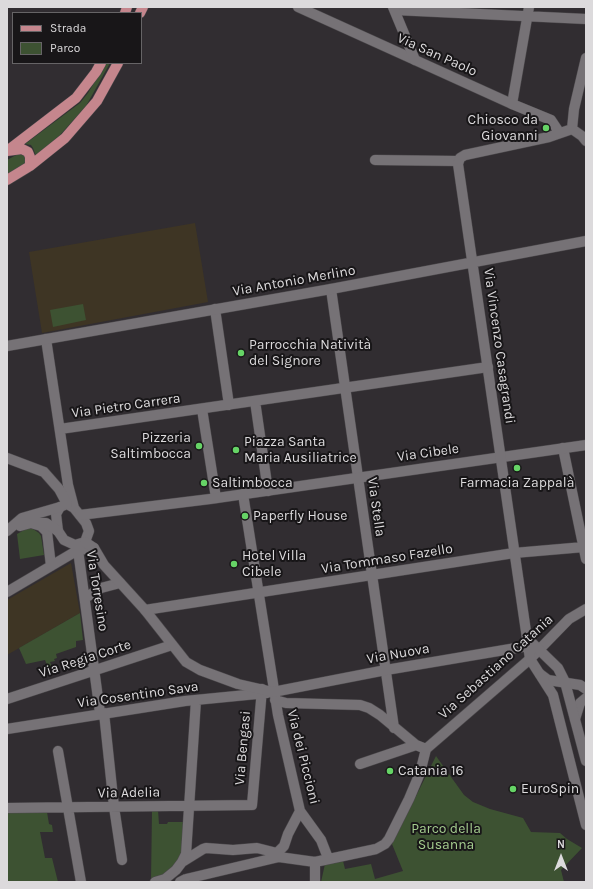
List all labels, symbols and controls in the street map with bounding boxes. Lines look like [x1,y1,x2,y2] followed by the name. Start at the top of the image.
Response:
[12,12,142,64] legend
[50,21,86,35] text: Strada
[394,30,480,80] street label: Via San Paolo
[50,41,80,55] text: Parco
[468,112,538,144] place label: Chiosco da Giovanni
[541,123,551,133] marker: Chiosco da Giovanni
[231,262,357,300] street label: Via Antonio Merlino
[480,267,518,425] street label: Via Vincenzo Casagrandi
[249,337,371,370] place label: Parrocchia Natività del Signore
[236,348,246,358] marker: Parrocchia Natività del Signore
[70,390,182,422] street label: Via Pietro Carrera
[110,430,191,462] place label: Pizzeria Saltimbocca
[244,434,357,466] place label: Piazza Santa Maria Ausiliatrice
[396,440,460,466] street label: Via Cibele
[194,441,204,451] marker: Pizzeria Saltimbocca
[231,445,241,455] marker: Piazza Santa Maria Ausiliatrice
[512,463,522,473] marker: Farmacia Zappalà
[212,475,293,491] place label: Saltimbocca
[460,475,574,491] place label: Farmacia Zappalà
[364,476,388,538] street label: Via Stella
[199,478,209,488] marker: Saltimbocca
[253,508,347,524] place label: Paperfly House
[240,511,250,521] marker: Paperfly House
[320,540,454,578] street label: Via Tommaso Fazello
[242,548,306,580] place label: Hotel Villa Cibele
[82,549,112,633] street label: Via Torresino
[229,559,239,569] marker: Hotel Villa Cibele
[435,611,557,723] street label: Via Sebastiano Catania
[37,636,133,682] street label: Via Regia Corte
[365,640,431,668] street label: Via Nuova
[76,678,200,712] street label: Via Cosentino Sava
[283,708,323,806] street label: Via dei Piccioni
[231,710,255,786] street label: Via Bengasi
[398,763,464,779] place label: Catania 16
[385,766,395,776] marker: Catania 16
[521,781,579,797] place label: EuroSpin
[98,784,160,802] street label: Via Adelia
[508,784,518,794] marker: EuroSpin
[411,821,481,854] park label: Parco della Susanna
[541,837,581,877] north arrow
[557,838,565,851] text: N

